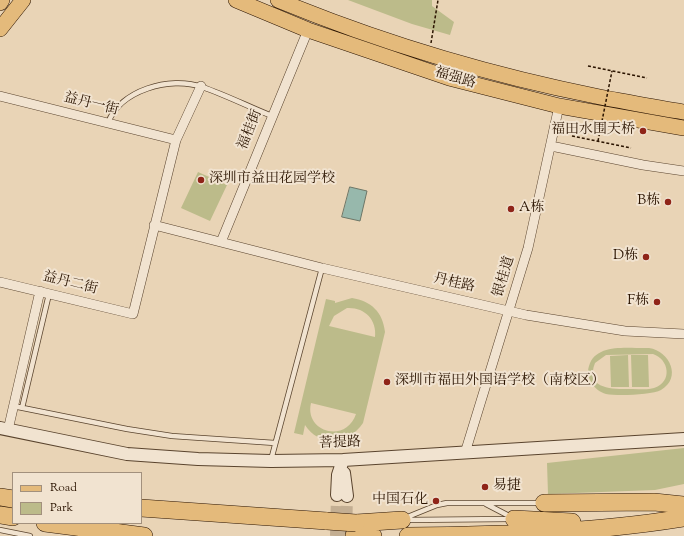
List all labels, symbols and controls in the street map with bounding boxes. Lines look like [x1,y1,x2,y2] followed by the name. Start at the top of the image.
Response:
[432,65,478,93] street label: 福强路
[62,90,120,120] street label: 益丹一街
[235,107,267,153] street label: 福桂街
[551,123,635,139] place label: 福田水围天桥
[638,126,648,136] marker: 福田水围天桥
[209,172,335,188] place label: 深圳市益田花园学校
[196,175,206,185] marker: 深圳市益田花园学校
[637,194,660,210] place label: B栋
[663,197,673,207] marker: B栋
[519,201,544,217] place label: A栋
[506,204,516,214] marker: A栋
[613,249,638,265] place label: D栋
[641,252,651,262] marker: D栋
[491,254,519,300] street label: 银桂道
[41,269,99,299] street label: 益丹二街
[432,271,476,297] street label: 丹桂路
[627,294,649,310] place label: F栋
[652,297,662,307] marker: F栋
[395,374,605,390] place label: 深圳市福田外国语学校（南校区）
[382,377,392,387] marker: 深圳市福田外国语学校（南校区）
[319,435,361,453] street label: 菩提路
[12,472,142,524] legend
[50,479,77,497] text: Road
[493,479,521,495] place label: 易捷
[480,482,490,492] marker: 易捷
[372,493,428,509] place label: 中国石化
[431,496,441,506] marker: 中国石化
[50,499,73,517] text: Park

